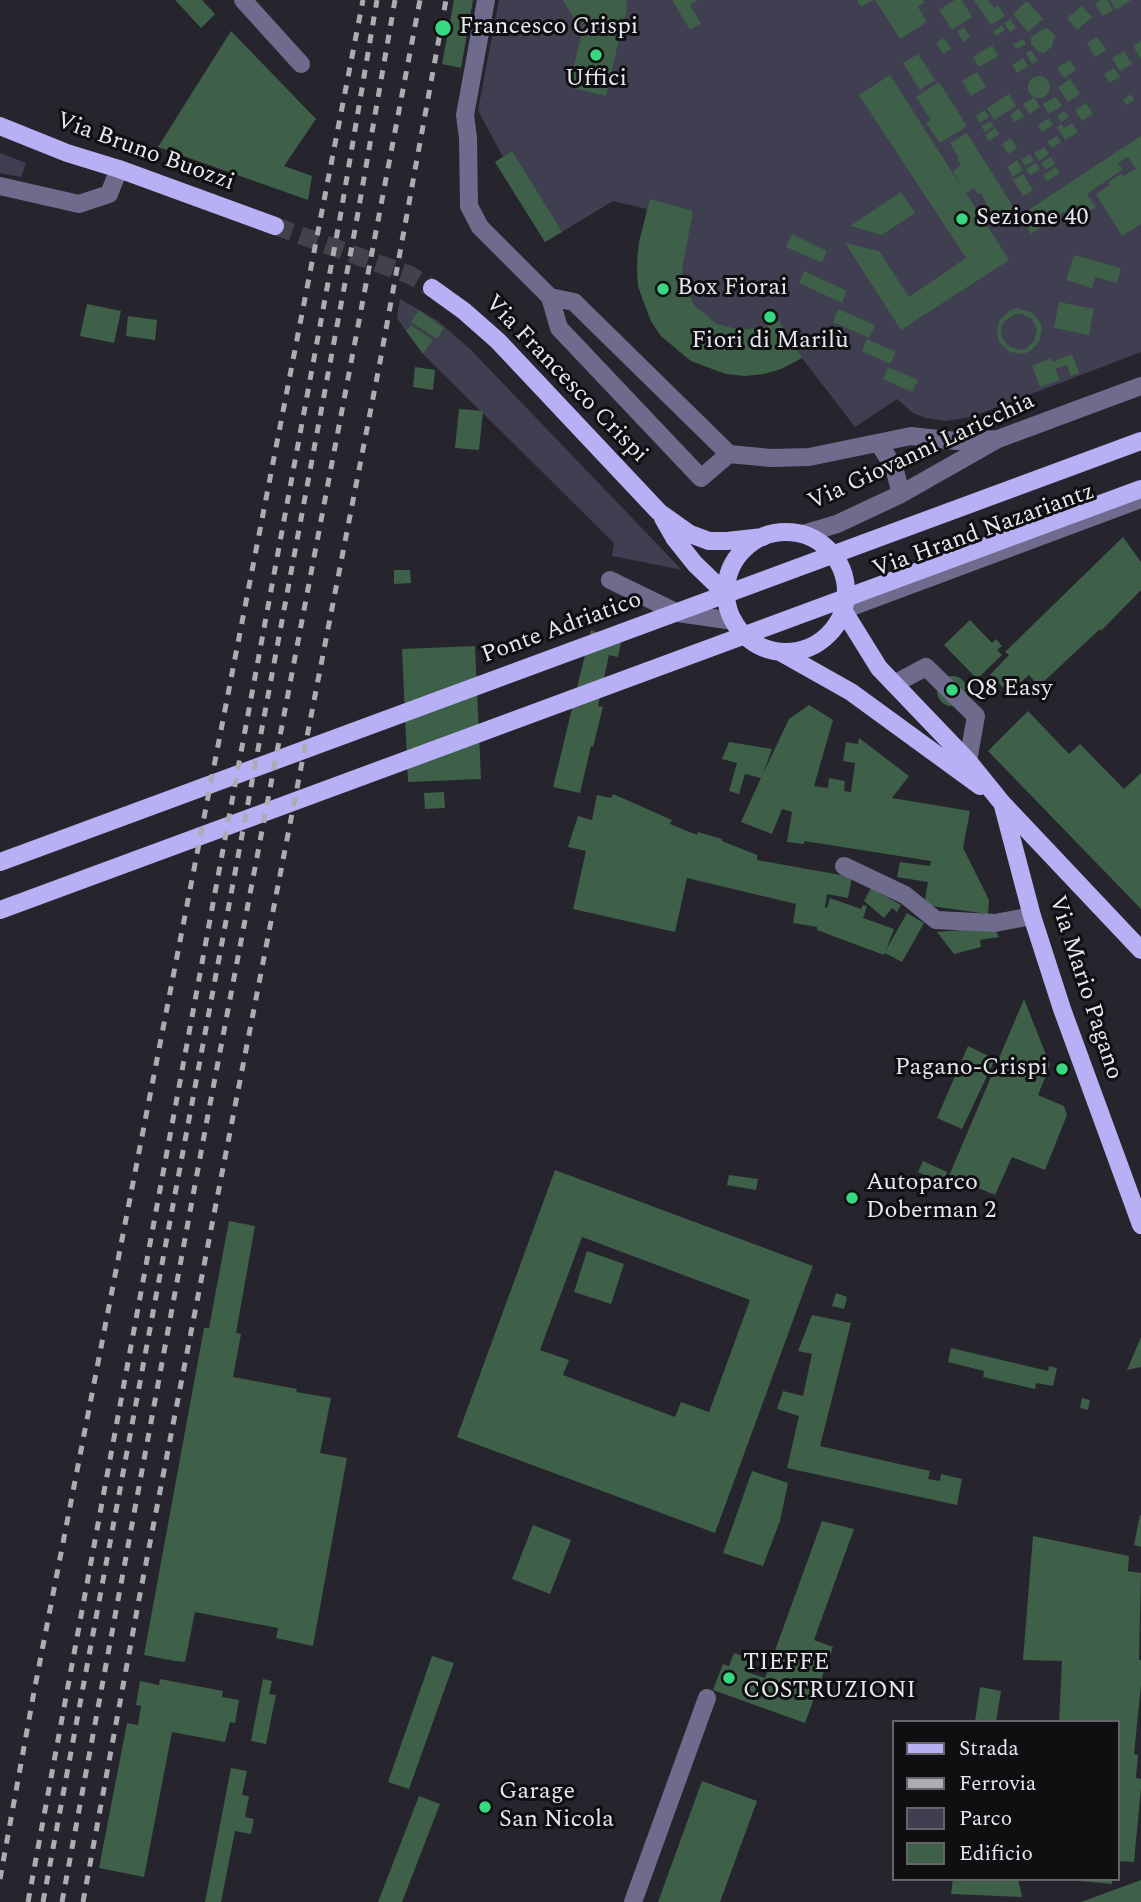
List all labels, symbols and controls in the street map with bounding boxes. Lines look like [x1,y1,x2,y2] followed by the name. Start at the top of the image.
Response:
[459,14,638,42] place label: Francesco Crispi
[433,18,453,38] marker: Francesco Crispi
[588,47,604,63] marker: Uffici
[565,66,627,94] place label: Uffici
[52,107,238,199] street label: Via Bruno Buozzi
[976,205,1088,233] place label: Sezione 40
[954,211,970,227] marker: Sezione 40
[677,275,788,303] place label: Box Fiorai
[655,281,671,297] marker: Box Fiorai
[477,290,653,470] street label: Via Francesco Crispi
[762,309,778,325] marker: Fiori di Marilù
[691,328,849,356] place label: Fiori di Marilù
[804,388,1040,518] street label: Via Giovanni Laricchia
[869,478,1099,586] street label: Via Hrand Nazariantz
[478,587,646,671] street label: Ponte Adriatico
[966,676,1053,704] place label: Q8 Easy
[944,682,960,698] marker: Q8 Easy
[1041,892,1127,1084] street label: Via Mario Pagano
[895,1055,1048,1083] place label: Pagano-Crispi
[1054,1061,1070,1077] marker: Pagano-Crispi
[866,1170,996,1226] place label: Autoparco Doberman 2
[844,1190,860,1206] marker: Autoparco Doberman 2
[743,1650,916,1706] place label: TIEFFE COSTRUZIONI
[721,1670,737,1686] marker: TIEFFE COSTRUZIONI
[892,1720,1120,1881] legend
[959,1733,1019,1765] text: Strada
[959,1768,1036,1800] text: Ferrovia
[499,1779,614,1835] place label: Garage San Nicola
[477,1799,493,1815] marker: Garage San Nicola
[959,1803,1012,1835] text: Parco
[959,1838,1033,1870] text: Edificio

